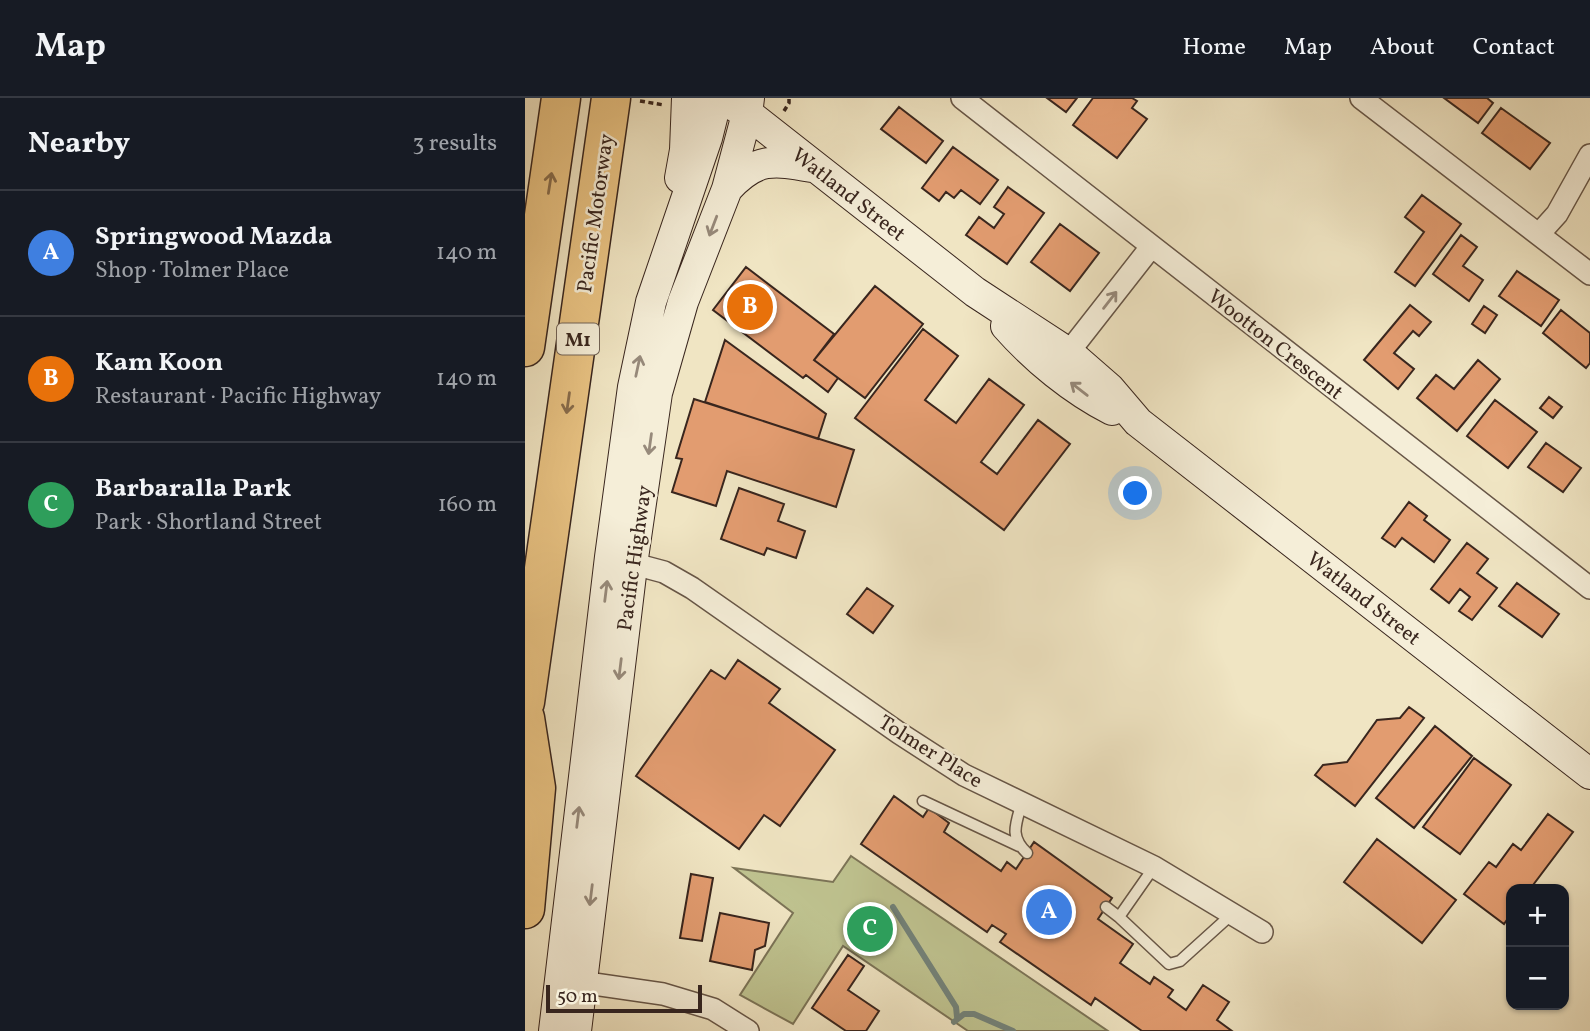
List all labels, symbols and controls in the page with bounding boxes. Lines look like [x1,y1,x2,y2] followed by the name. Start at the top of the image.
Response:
[35,25,106,71] text: Map
[1182,31,1246,65] text: Home
[1284,31,1332,65] text: Map
[1370,31,1435,65] text: About
[1473,31,1555,65] text: Contact
[28,123,130,165] text: Nearby
[412,128,497,160] text: 3 results
[571,131,622,294] street label: Pacific Motorway
[785,141,911,249] street label: Watland Street
[544,172,557,195] one-way arrow
[705,215,718,236] one-way arrow
[95,219,332,255] text: Springwood Mazda
[43,237,59,269] text: A
[436,237,497,269] text: 140 m
[95,255,289,287] text: Shop · Tolmer Place
[727,281,773,333] pin: B
[1201,283,1349,407] street label: Wootton Crescent
[1102,291,1117,309] one-way arrow
[557,324,599,354] road number: M1
[95,345,223,381] text: Kam Koon
[631,355,645,378] one-way arrow
[43,363,59,395] text: B
[436,363,497,395] text: 140 m
[95,381,381,413] text: Restaurant · Pacific Highway
[1070,382,1088,397] one-way arrow
[562,391,575,414] one-way arrow
[643,432,656,455] one-way arrow
[95,471,291,507] text: Barbaralla Park
[1118,476,1152,510] your location
[611,483,660,633] street label: Pacific Highway
[44,489,58,521] text: C
[438,489,497,521] text: 160 m
[95,507,322,539] text: Park · Shortland Street
[1300,545,1426,653] street label: Watland Street
[599,581,612,603] one-way arrow
[613,657,626,680] one-way arrow
[873,709,988,796] street label: Tolmer Place
[572,806,585,829] one-way arrow
[585,883,598,906] one-way arrow
[1506,884,1569,1010] map controls
[1506,884,1569,947] button: +
[1026,886,1072,938] pin: A
[847,903,893,955] pin: C
[1506,947,1569,1010] button: −
[546,982,702,1014] scale bar
[557,984,598,1010] text: 50 m

